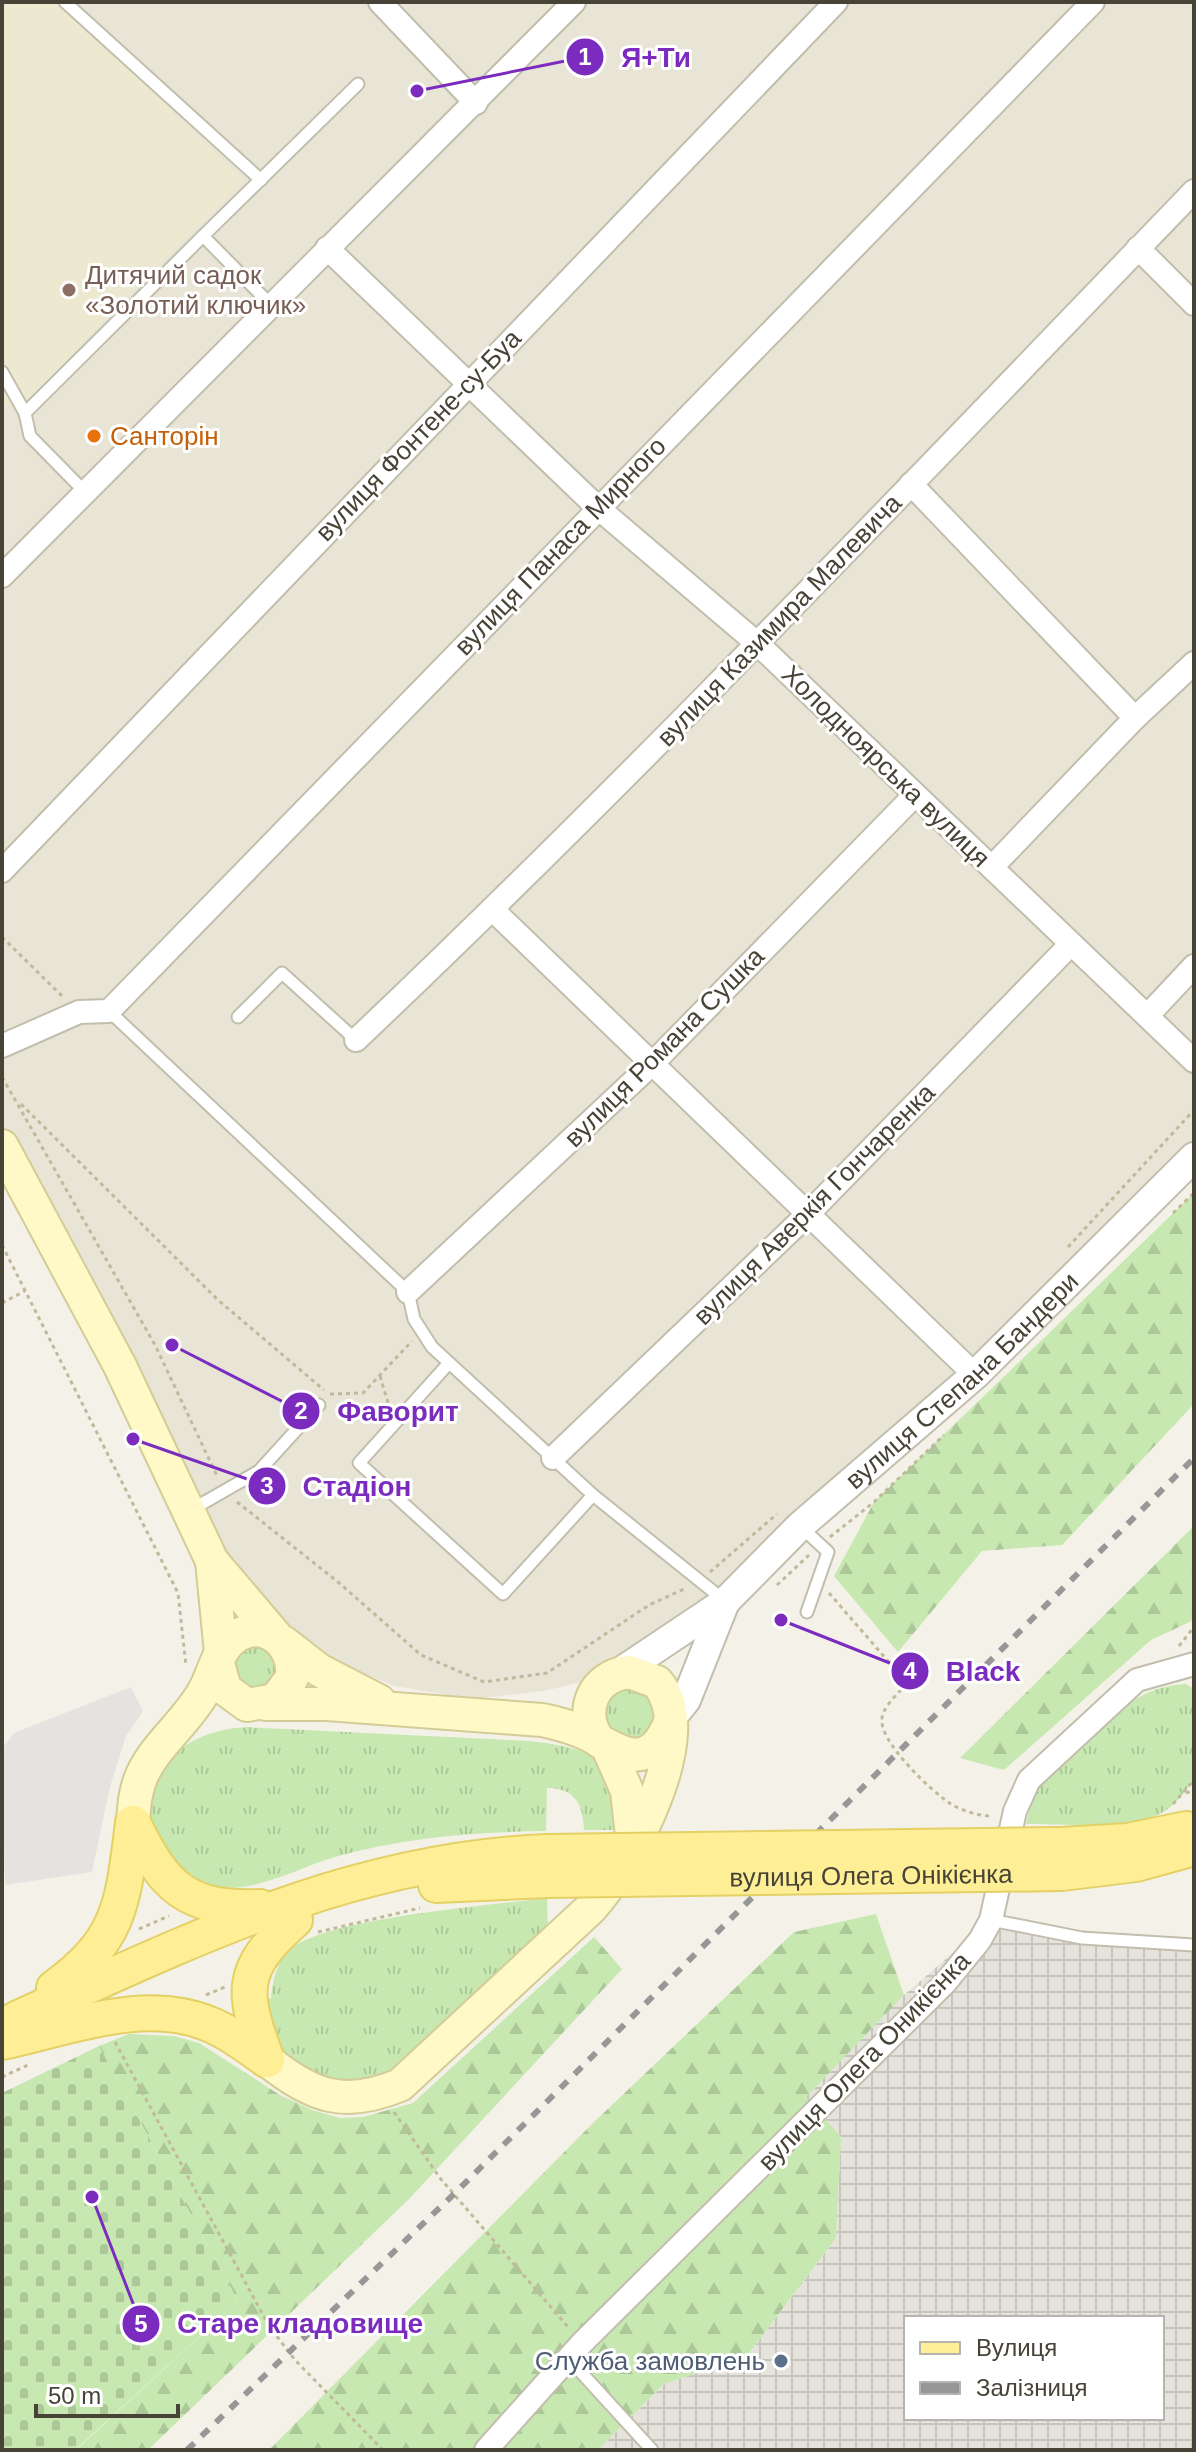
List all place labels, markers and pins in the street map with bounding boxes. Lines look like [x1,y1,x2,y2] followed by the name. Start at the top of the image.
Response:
[565,31,707,83] callout: Я+Ти
[85,260,306,320] place label: Дитячий садок «Золотий ключик»
[60,281,78,299] marker: Дитячий садок «Золотий ключик»
[110,421,219,451] place label: Санторін
[85,427,103,445] marker: Санторін
[281,1385,474,1437] callout: Фаворит
[247,1460,428,1512] callout: Стадіон
[890,1645,1037,1697] callout: Black
[121,2298,439,2350] callout: Старе кладовище
[535,2346,765,2376] place label: Служба замовлень
[772,2352,790,2370] marker: Служба замовлень

